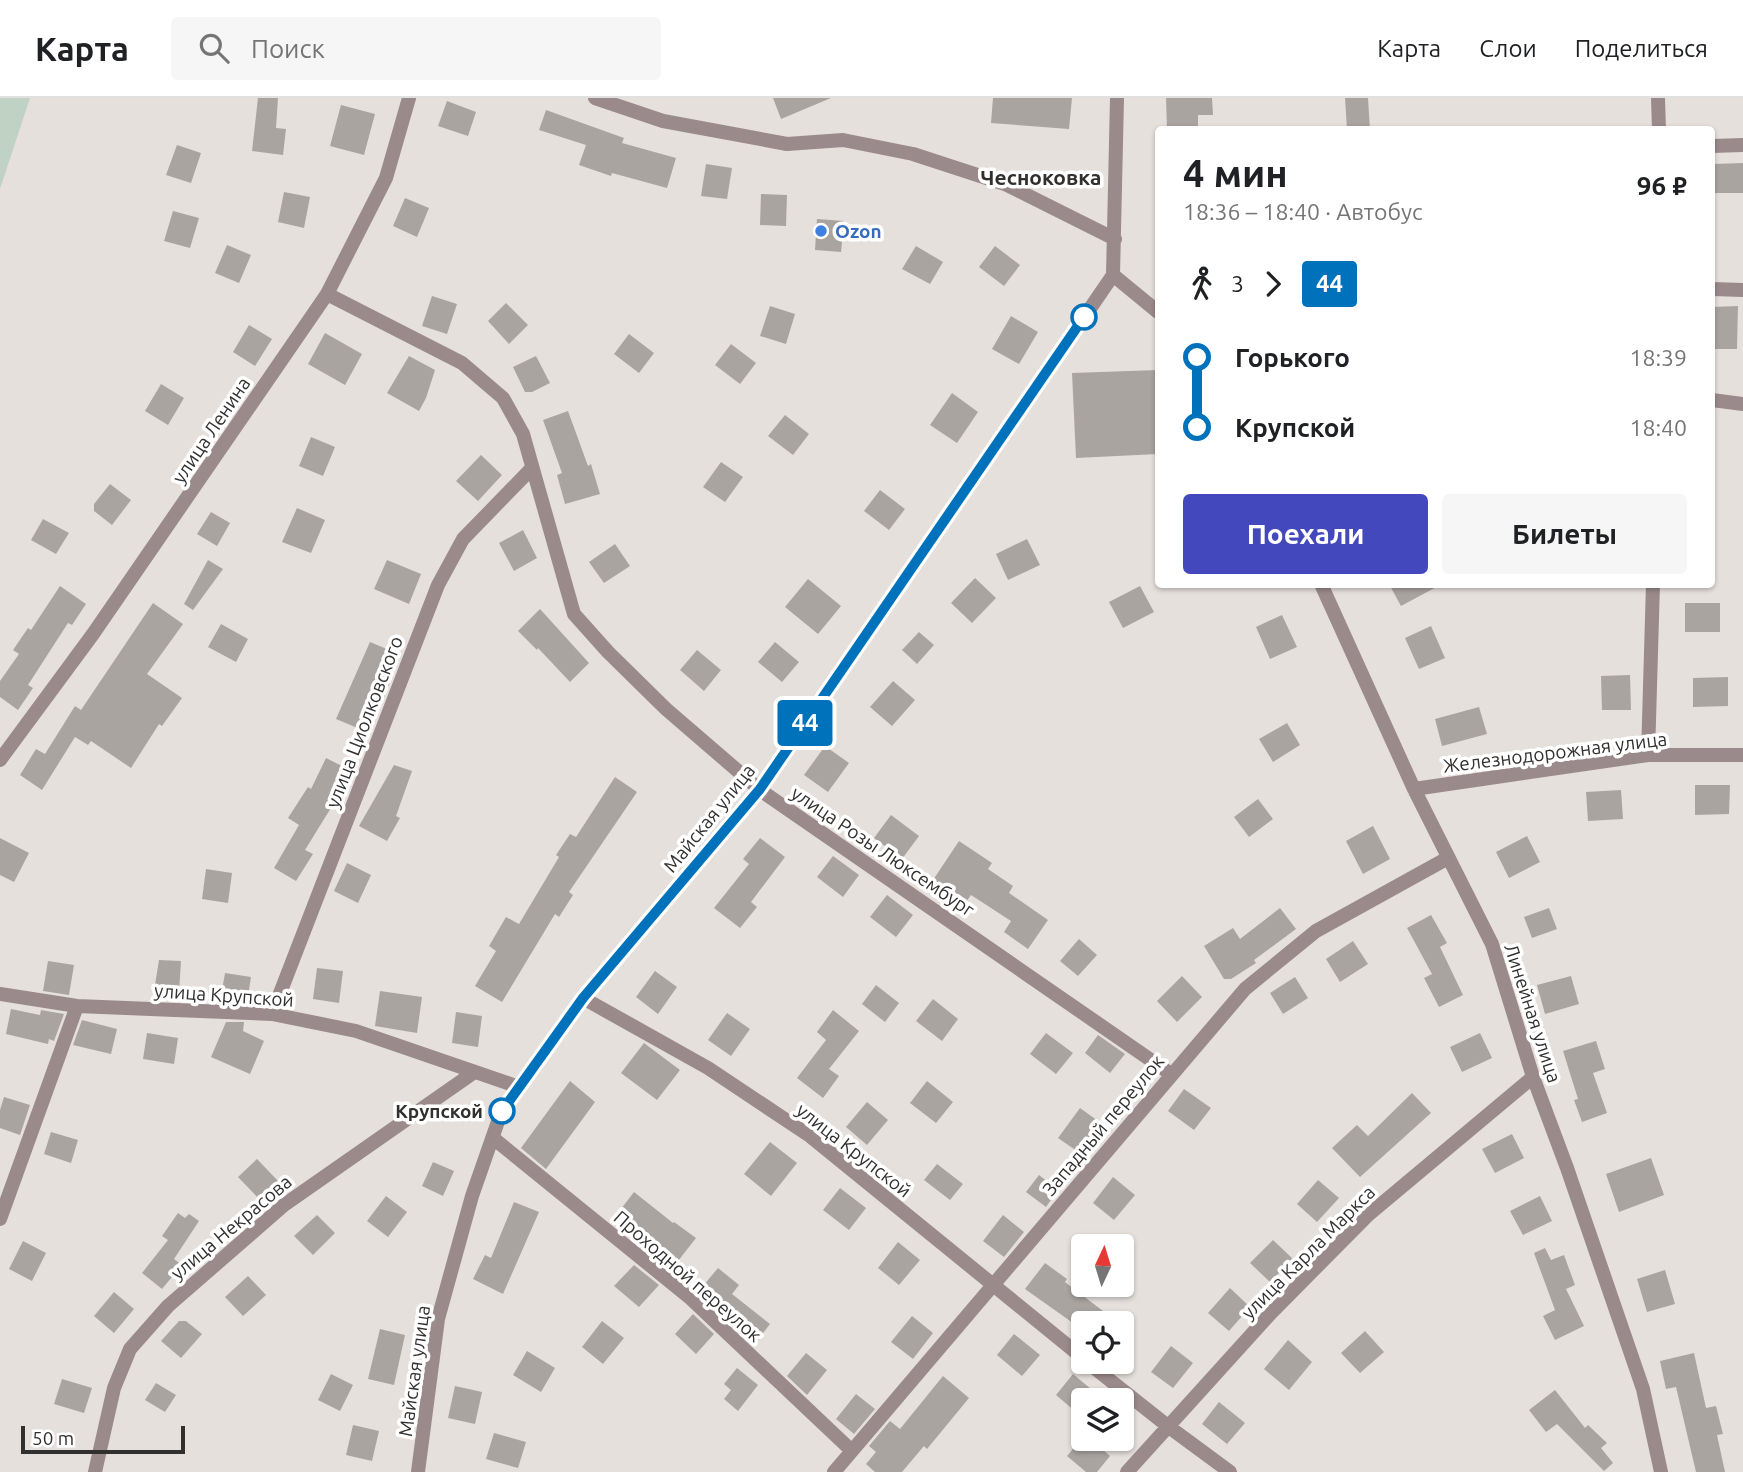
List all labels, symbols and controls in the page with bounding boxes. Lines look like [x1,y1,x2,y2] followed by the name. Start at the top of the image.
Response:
[171,17,661,80] search box
[195,29,233,67] icon: search
[35,30,129,67] text: Карта
[251,34,325,63] text: Поиск
[1377,35,1441,62] text: Карта
[1479,35,1537,62] text: Слои
[1575,35,1708,62] text: Поделиться
[1183,152,1288,194] text: 4 мин
[981,165,1101,189] district label: Чесноковка
[1637,171,1687,200] text: 96 ₽
[1183,199,1423,224] text: 18:36 – 18:40 · Автобус
[835,220,882,242] place label: Ozon
[813,223,829,239] marker: Ozon
[1183,265,1221,303] icon: walk
[1254,265,1292,303] icon: forward
[1316,270,1343,297] text: 44
[1231,271,1244,296] text: 3
[1071,304,1097,330] unlabelled marker
[1235,343,1350,372] text: Горького
[1629,345,1687,370] text: 18:39
[167,373,255,487] street label: улица Ленина
[1235,413,1355,442] text: Крупской
[1629,415,1687,440] text: 18:40
[1183,494,1428,574] button: Поехали
[1442,494,1687,574] button: Билеты
[321,633,407,811] street label: улица Циолковского
[774,700,836,746] line badge: 44
[791,709,819,736] text: 44
[1442,727,1668,777] street label: Железнодорожная улица
[659,760,759,876] street label: Майская улица
[787,782,979,921] street label: улица Розы Люксембург
[1500,941,1566,1085] street label: Линейная улица
[154,979,294,1011] street label: улица Крупской
[1038,1050,1168,1200] street label: Западный переулок
[489,1098,515,1124] marker: Крупской
[792,1098,916,1202] street label: улица Крупской
[395,1100,483,1122] place label: Крупской
[166,1170,296,1284] street label: улица Некрасова
[1237,1181,1379,1323] street label: улица Карла Маркса
[610,1206,766,1346] street label: Проходной переулок
[1071,1234,1134,1297] north arrow
[1071,1234,1134,1451] map controls
[394,1304,434,1438] street label: Майская улица
[1071,1311,1134,1374] button: locate
[1071,1388,1134,1451] button: layers
[21,1423,186,1455] scale bar
[32,1427,74,1449] text: 50 m

